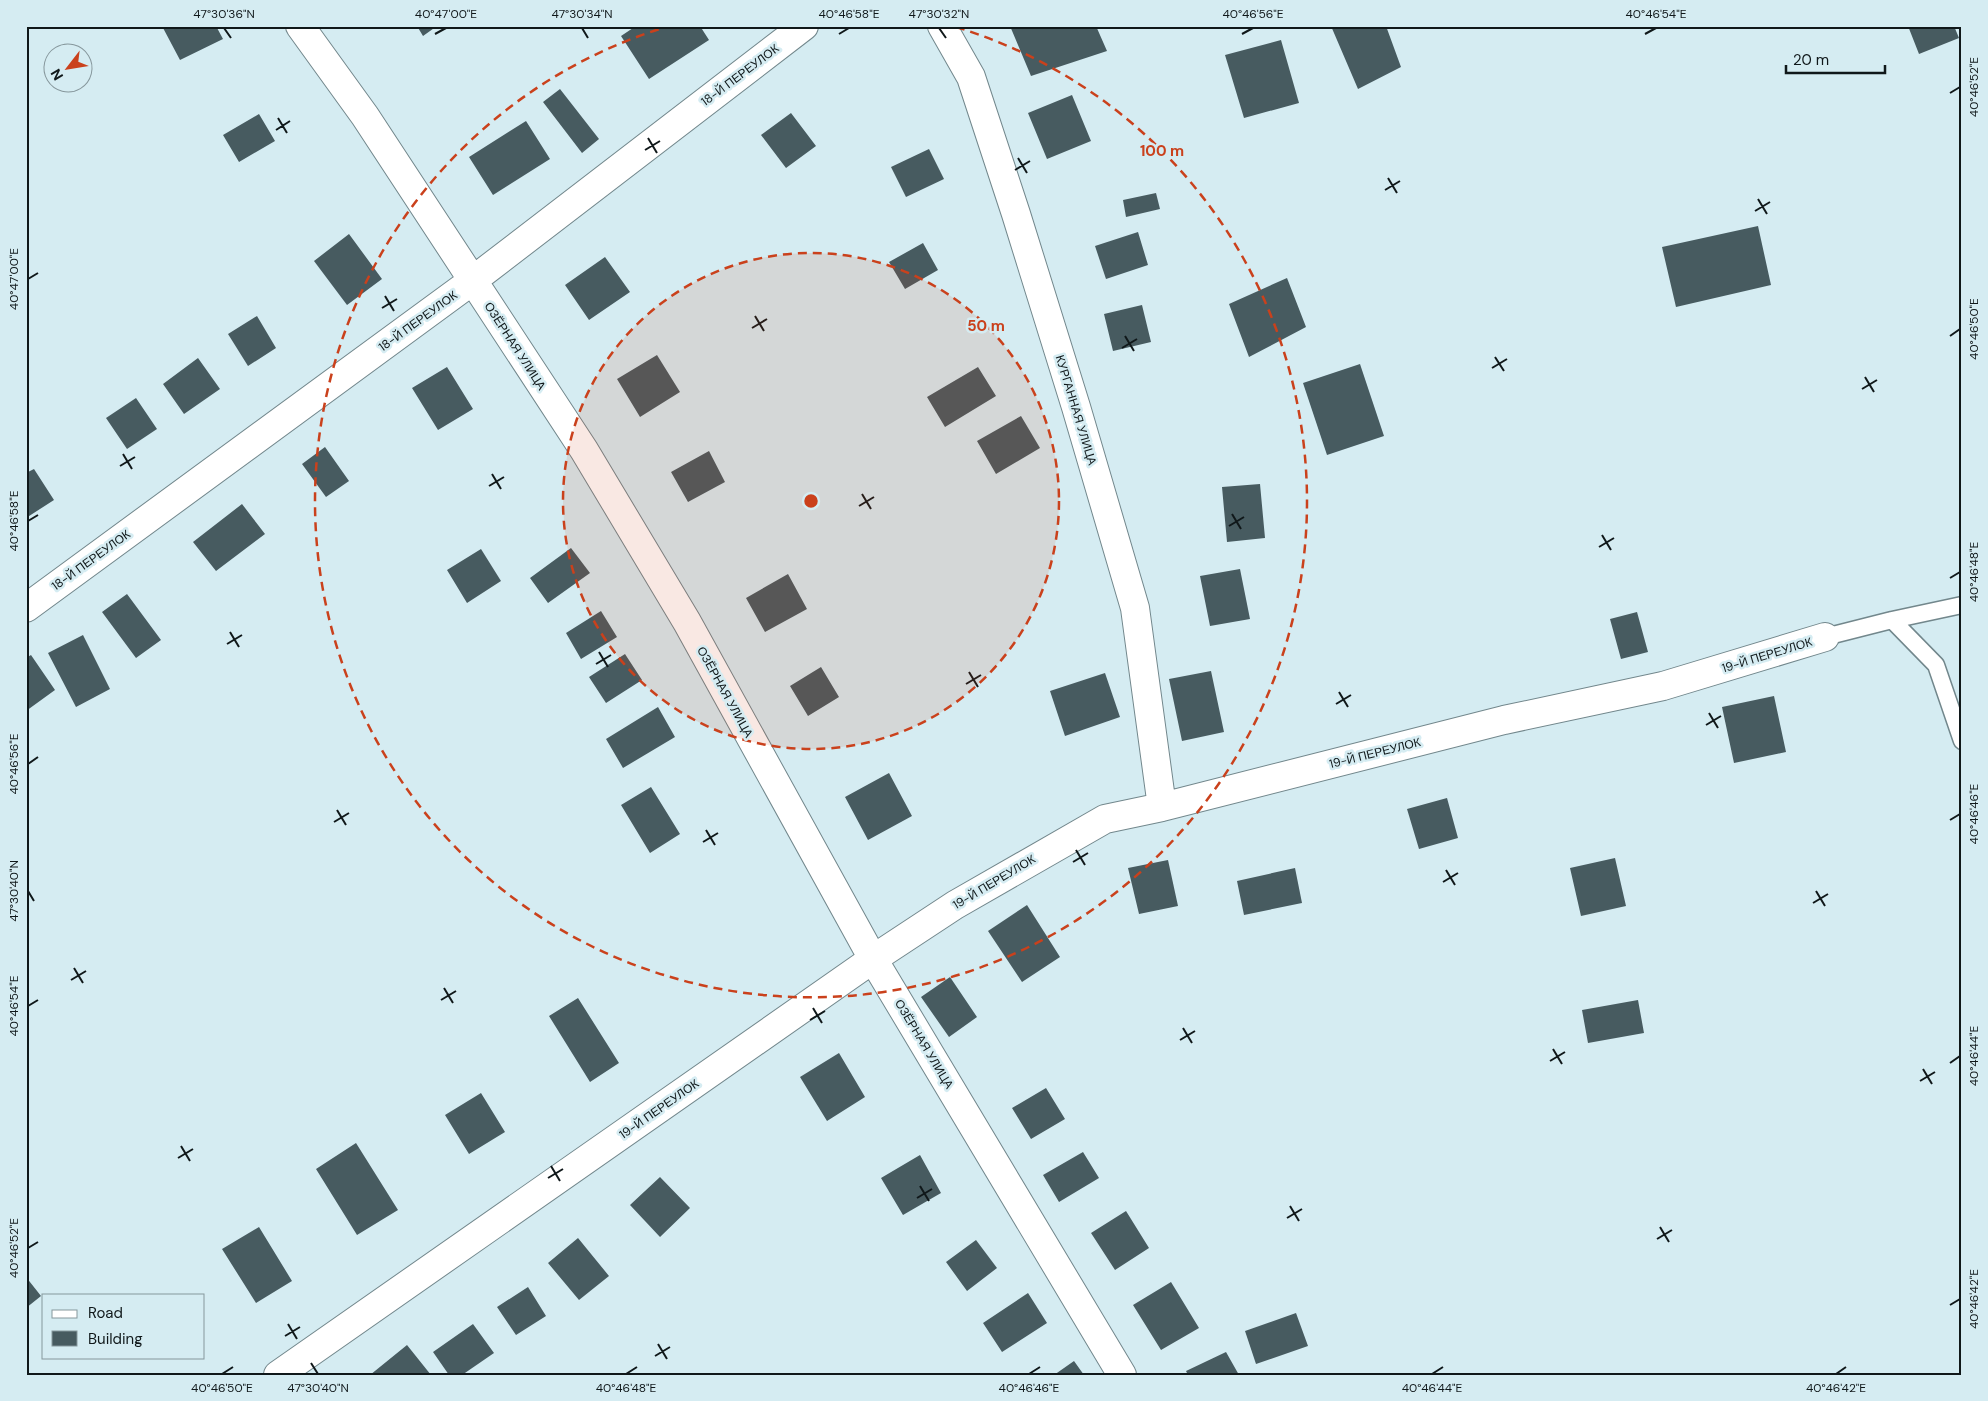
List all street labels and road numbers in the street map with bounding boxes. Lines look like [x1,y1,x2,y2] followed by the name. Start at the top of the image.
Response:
[698,40,782,110] street label: 18-Й ПЕРЕУЛОК
[376,287,460,355] street label: 18-Й ПЕРЕУЛОК
[481,299,549,393] street label: ОЗЁРНАЯ УЛИЦА
[1052,353,1100,467] street label: КУРГАННАЯ УЛИЦА
[49,526,133,594] street label: 18-Й ПЕРЕУЛОК
[1720,634,1814,676] street label: 19-Й ПЕРЕУЛОК
[693,644,757,740] street label: ОЗЁРНАЯ УЛИЦА
[1328,734,1422,772] street label: 19-Й ПЕРЕУЛОК
[950,851,1038,913] street label: 19-Й ПЕРЕУЛОК
[891,996,957,1092] street label: ОЗЁРНАЯ УЛИЦА
[616,1076,702,1142] street label: 19-Й ПЕРЕУЛОК

